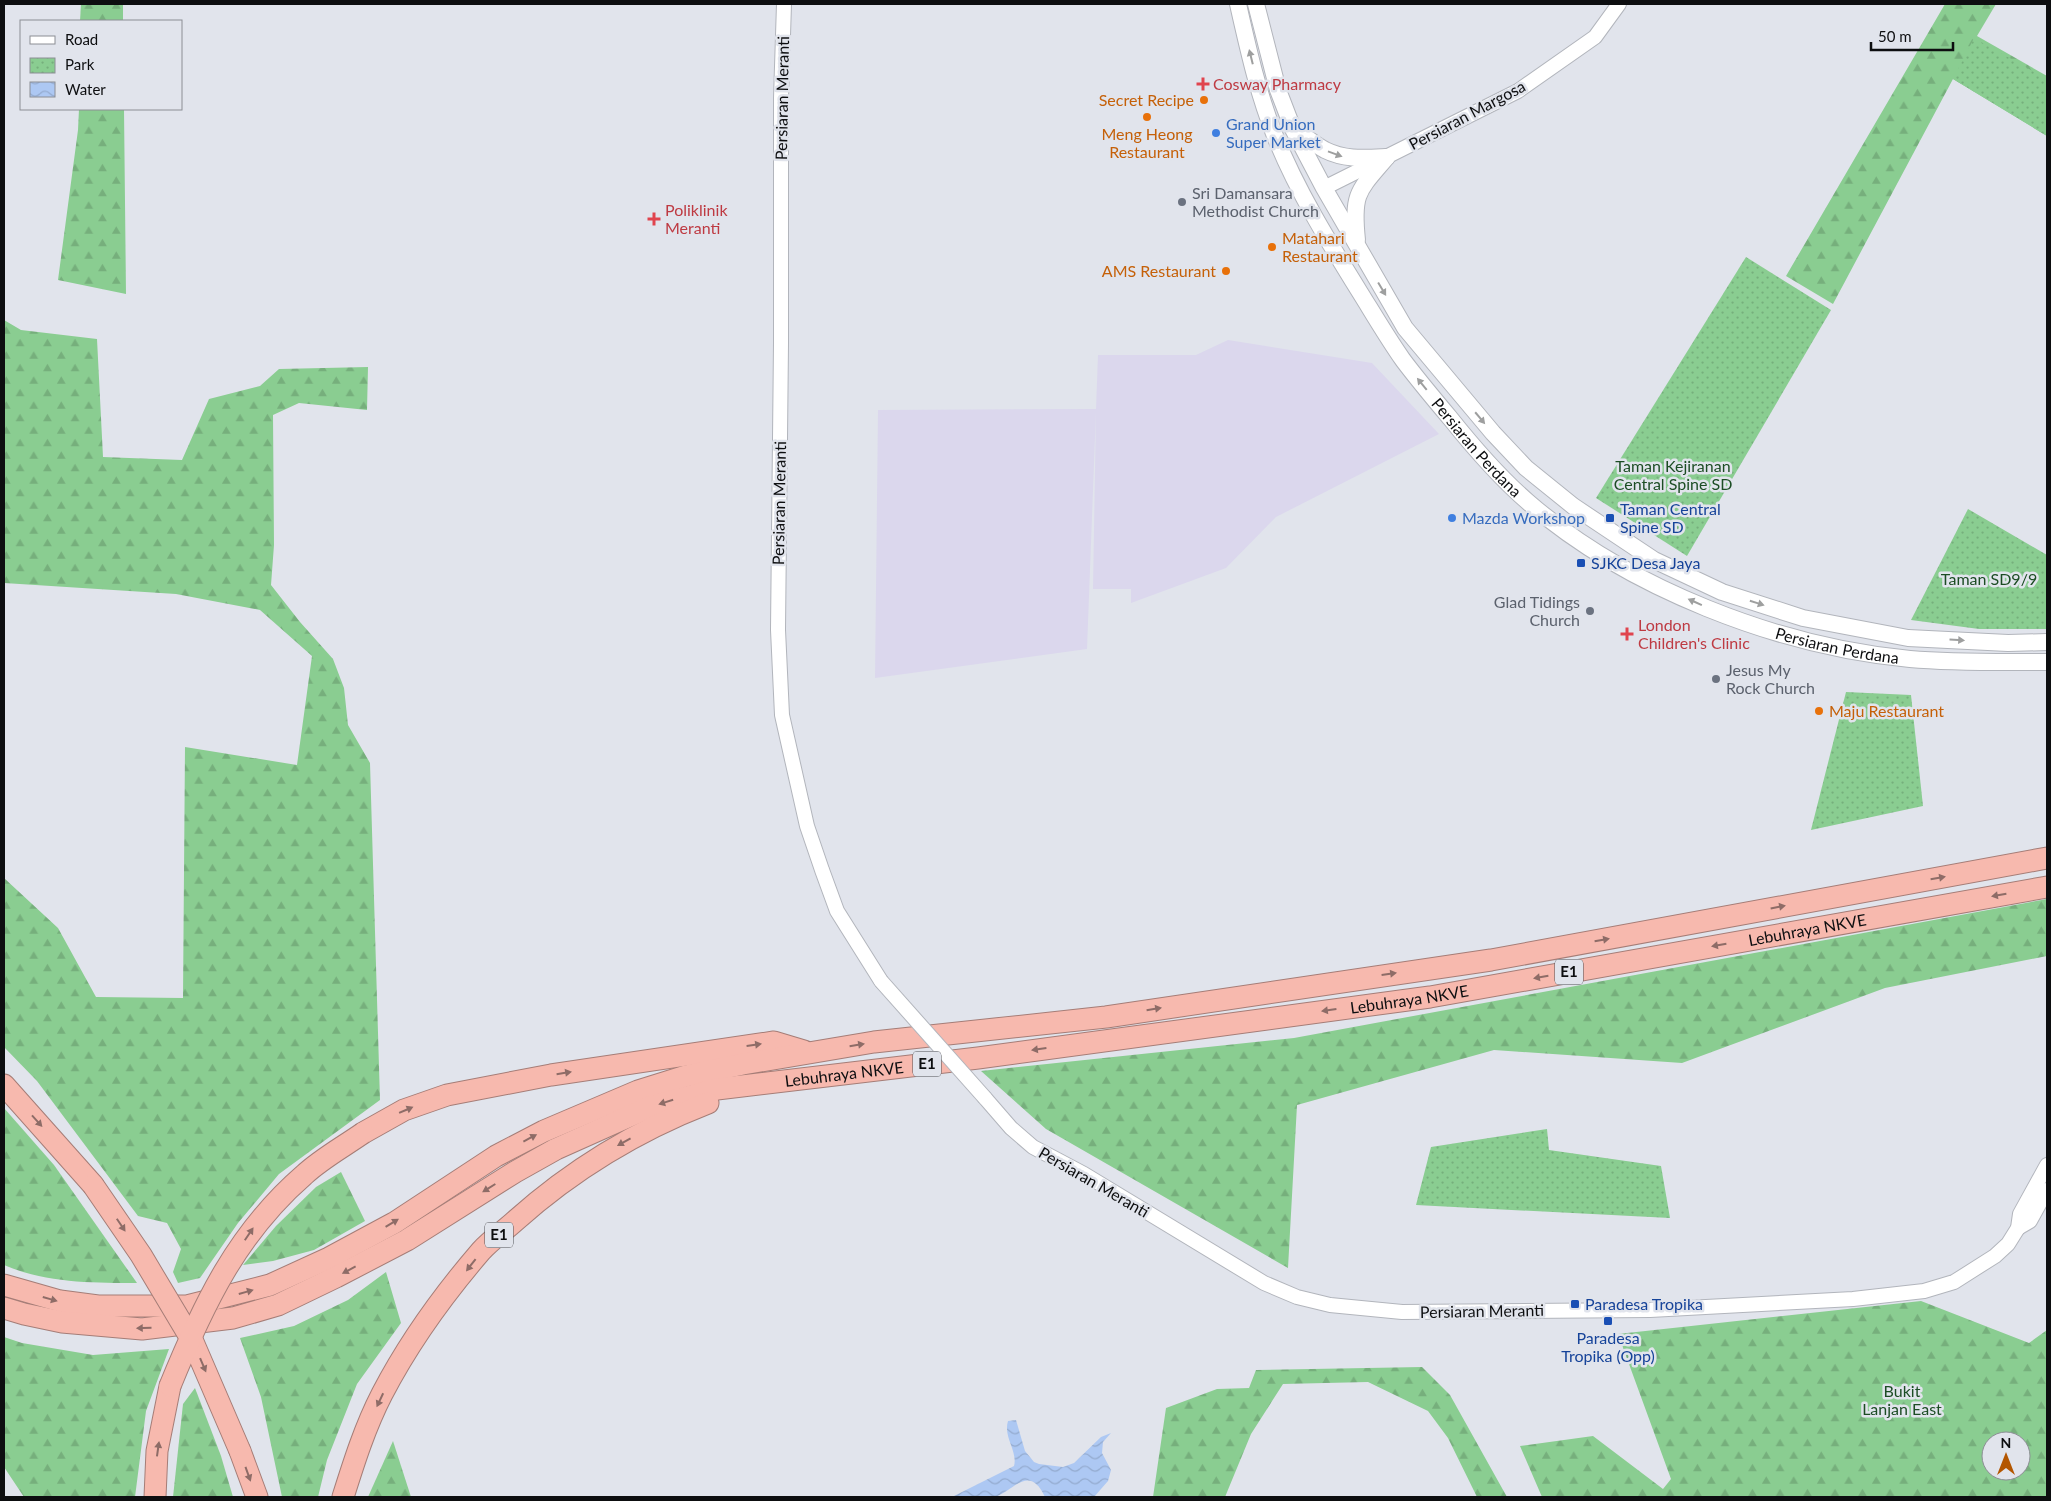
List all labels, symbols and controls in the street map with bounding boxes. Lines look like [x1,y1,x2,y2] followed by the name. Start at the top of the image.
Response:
[20,20,182,110] legend
[1871,20,1954,52] scale bar
[1878,27,1912,45] text: 50 m
[65,30,98,48] text: Road
[771,36,792,160] street label: Persiaran Meranti
[1247,50,1255,65] one-way arrow
[65,55,95,73] text: Park
[1213,74,1342,93] place label: Cosway Pharmacy
[1405,76,1528,153] street label: Persiaran Margosa
[1197,78,1209,90] marker: Cosway Pharmacy
[65,80,106,98] text: Water
[1099,90,1194,109] place label: Secret Recipe
[1198,94,1210,106] marker: Secret Recipe
[1141,111,1153,123] marker: Meng Heong Restaurant
[1226,114,1321,151] place label: Grand Union Super Market
[1101,124,1193,161] place label: Meng Heong Restaurant
[1210,127,1222,139] marker: Grand Union Super Market
[1327,151,1342,158] one-way arrow
[1192,183,1319,220] place label: Sri Damansara Methodist Church
[1176,196,1188,208] marker: Sri Damansara Methodist Church
[665,200,728,237] place label: Poliklinik Meranti
[647,212,661,226] marker: Poliklinik Meranti
[1282,228,1358,265] place label: Matahari Restaurant
[1266,241,1278,253] marker: Matahari Restaurant
[1102,261,1216,280] place label: AMS Restaurant
[1220,265,1232,277] marker: AMS Restaurant
[1378,282,1387,295] one-way arrow
[1417,377,1428,390] one-way arrow
[1428,394,1526,501] street label: Persiaran Perdana
[1474,412,1485,424] one-way arrow
[768,441,789,565] street label: Persiaran Meranti
[1614,456,1732,493] park label: Taman Kejiranan Central Spine SD
[1620,499,1721,536] place label: Taman Central Spine SD
[1462,508,1585,527] place label: Mazda Workshop
[1446,512,1458,524] marker: Mazda Workshop
[1604,512,1616,524] marker: Taman Central Spine SD
[1591,553,1700,572] place label: SJKC Desa Jaya
[1575,557,1587,569] marker: SJKC Desa Jaya
[1941,569,2037,588] park label: Taman SD9/9
[1494,592,1580,629] place label: Glad Tidings Church
[1688,598,1702,606] one-way arrow
[1750,599,1765,607] one-way arrow
[1584,605,1596,617] marker: Glad Tidings Church
[1638,615,1750,652] place label: London Children's Clinic
[1773,623,1900,667] street label: Persiaran Perdana
[1620,627,1634,641] marker: London Children's Clinic
[1949,637,1965,645] one-way arrow
[1726,660,1815,697] place label: Jesus My Rock Church
[1710,673,1722,685] marker: Jesus My Rock Church
[1829,701,1944,720] place label: Maju Restaurant
[1813,705,1825,717] marker: Maju Restaurant
[1931,873,1947,881] one-way arrow
[1991,892,2007,900] one-way arrow
[1771,902,1787,910] one-way arrow
[1747,909,1868,949] street label: Lebuhraya NKVE
[1594,936,1610,944] one-way arrow
[1710,942,1726,950] one-way arrow
[1555,960,1583,984] road number: E1
[1382,970,1398,978] one-way arrow
[1533,973,1549,981] one-way arrow
[1349,980,1470,1017] street label: Lebuhraya NKVE
[1146,1005,1162,1013] one-way arrow
[1321,1006,1337,1014] one-way arrow
[746,1041,762,1049] one-way arrow
[849,1041,865,1049] one-way arrow
[1031,1046,1047,1054] one-way arrow
[913,1052,941,1076] road number: E1
[784,1057,905,1090] street label: Lebuhraya NKVE
[556,1069,572,1077] one-way arrow
[659,1099,674,1107] one-way arrow
[399,1106,413,1114] one-way arrow
[31,1115,43,1127] one-way arrow
[523,1134,538,1142] one-way arrow
[617,1138,630,1147] one-way arrow
[1036,1142,1153,1221] street label: Persiaran Meranti
[482,1183,495,1193] one-way arrow
[116,1219,126,1232] one-way arrow
[386,1219,399,1228] one-way arrow
[485,1222,513,1248] road number: E1
[244,1227,254,1241] one-way arrow
[465,1258,476,1271] one-way arrow
[342,1266,356,1275] one-way arrow
[238,1288,253,1296] one-way arrow
[1585,1294,1703,1313] place label: Paradesa Tropika
[43,1295,58,1303] one-way arrow
[1569,1298,1581,1310] marker: Paradesa Tropika
[1420,1300,1544,1321] street label: Persiaran Meranti
[1602,1315,1614,1327] marker: Paradesa Tropika (Opp)
[136,1324,152,1332] one-way arrow
[1561,1328,1655,1365] place label: Paradesa Tropika (Opp)
[200,1358,208,1372] one-way arrow
[1862,1381,1942,1418] park label: Bukit Lanjan East
[376,1392,384,1407] one-way arrow
[1981,1431,2031,1481] north arrow
[2001,1434,2011,1451] text: N
[154,1440,162,1456] one-way arrow
[244,1467,252,1482] one-way arrow

